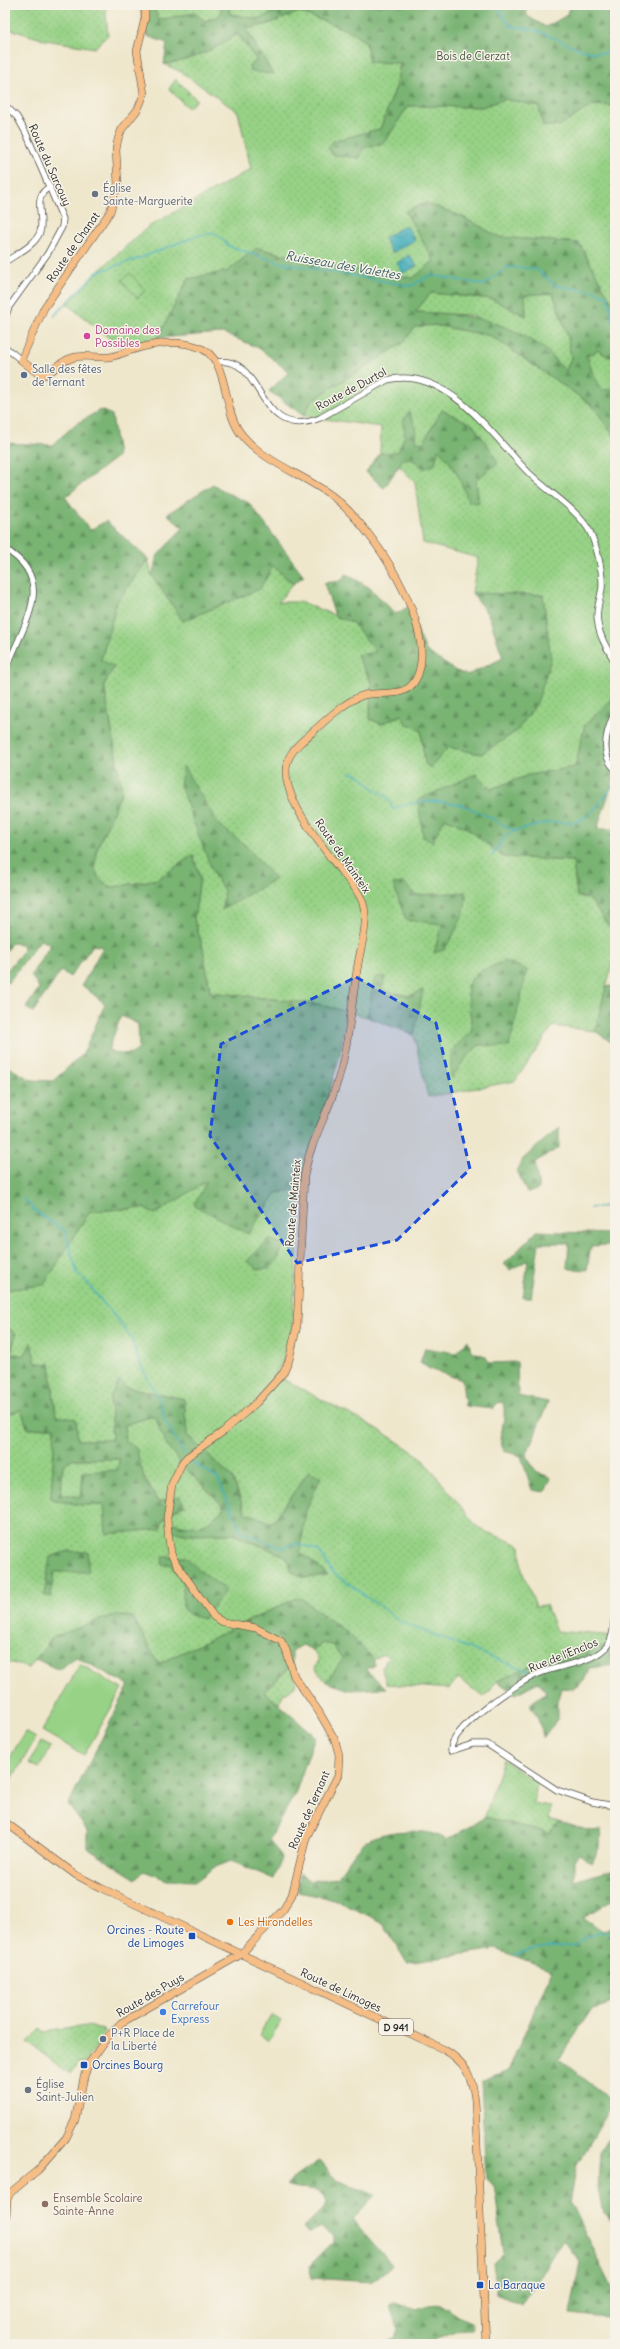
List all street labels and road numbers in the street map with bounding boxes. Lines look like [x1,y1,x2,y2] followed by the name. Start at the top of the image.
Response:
[26,122,74,208] street label: Route du Sarcouy
[44,209,103,285] street label: Route de Chanat
[313,365,389,413] street label: Route de Durtol
[312,816,374,896] street label: Route de Mainteix
[282,1158,304,1247] street label: Route de Mainteix
[526,1635,600,1675] street label: Rue de l'Enclos
[285,1768,333,1852] street label: Route de Ternant
[298,1965,384,2015] street label: Route de Limoges
[114,1970,186,2020] street label: Route des Puys
[379,2019,413,2035] road number: D 941

